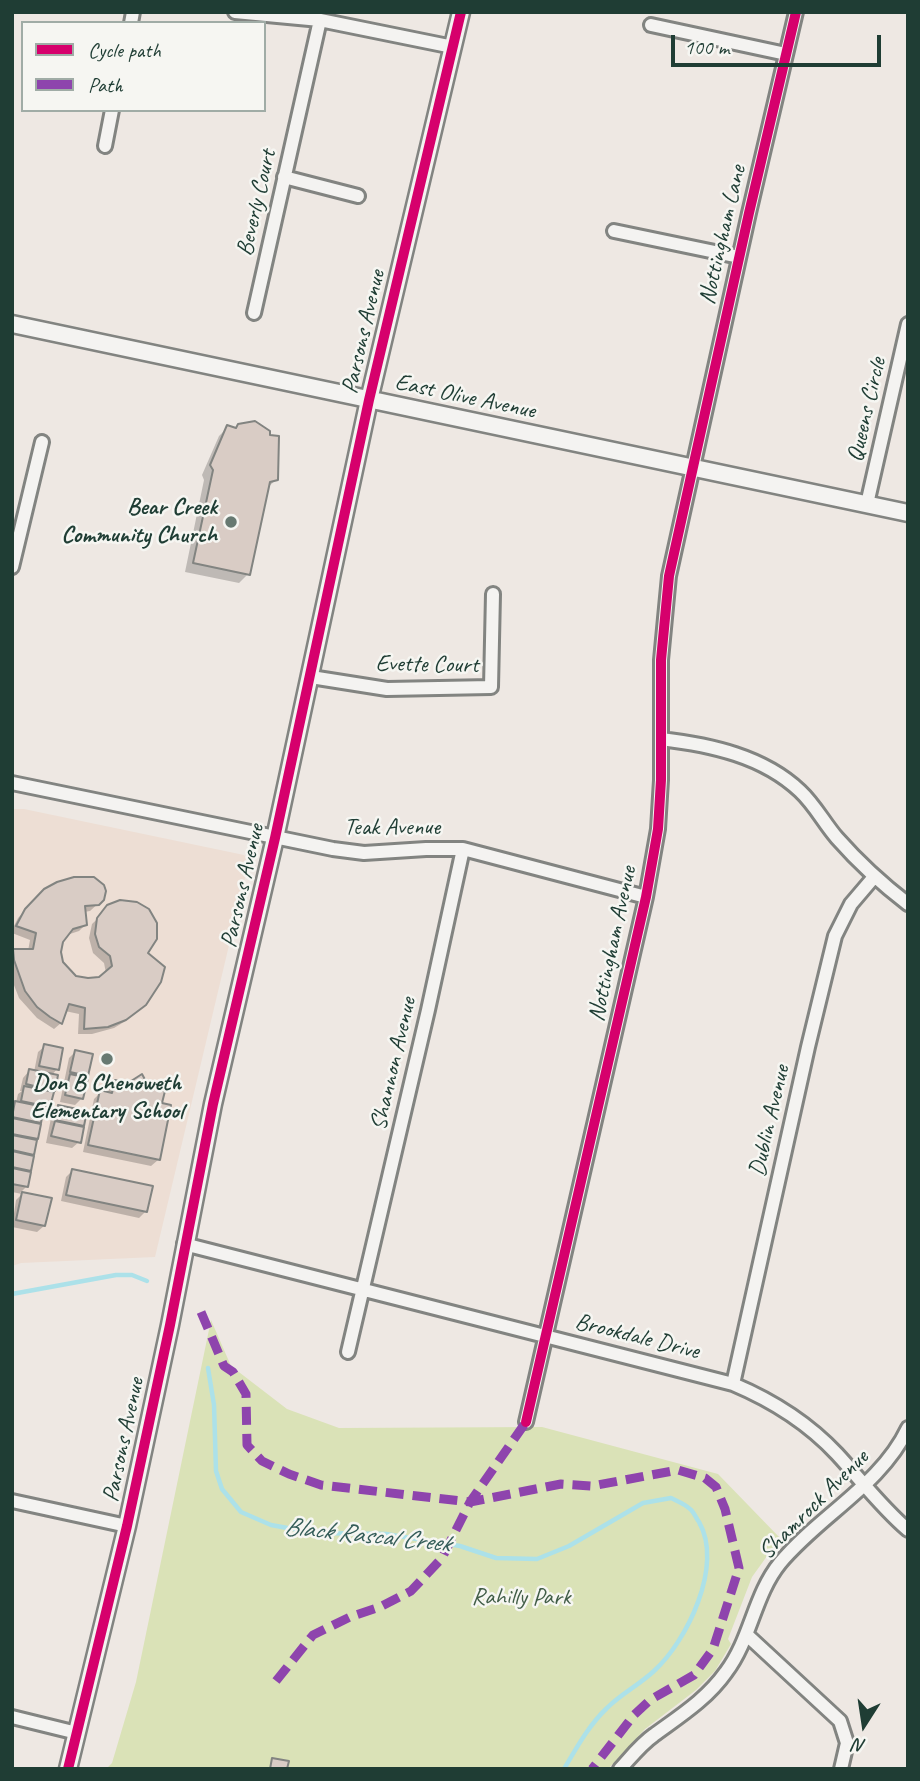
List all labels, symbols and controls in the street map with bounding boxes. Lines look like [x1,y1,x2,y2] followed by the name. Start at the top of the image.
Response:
[21,21,266,112] legend
[675,21,885,65] scale bar
[684,34,729,60] text: 100 m
[88,37,161,63] text: Cycle path
[88,72,123,98] text: Path
[231,147,283,259] street label: Beverly Court
[693,163,753,307] street label: Nottingham Lane
[336,267,392,397] street label: Parsons Avenue
[841,355,893,465] street label: Queens Circle
[392,368,538,426] street label: East Olive Avenue
[61,494,217,550] place label: Bear Creek Community Church
[223,514,239,530] marker: Bear Creek Community Church
[375,650,479,680] street label: Evette Court
[344,814,440,842] street label: Teak Avenue
[215,821,271,951] street label: Parsons Avenue
[583,864,643,1024] street label: Nottingham Avenue
[365,995,423,1133] street label: Shannon Avenue
[99,1051,115,1067] marker: Don B Chenoweth Elementary School
[743,1063,797,1179] street label: Dublin Avenue
[31,1070,183,1126] place label: Don B Chenoweth Elementary School
[572,1308,702,1366] street label: Brookdale Drive
[97,1375,151,1505] street label: Parsons Avenue
[753,1444,875,1566] street label: Shamrock Avenue
[283,1512,451,1560] water label: Black Rascal Creek
[472,1584,570,1612] park label: Rahilly Park
[829,1690,899,1760] north arrow
[851,1733,868,1759] text: N

